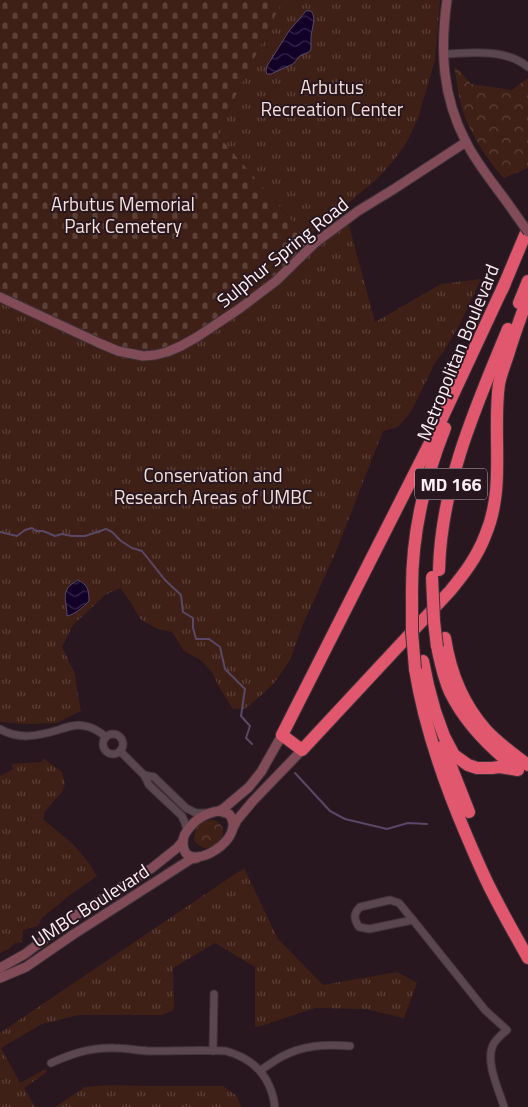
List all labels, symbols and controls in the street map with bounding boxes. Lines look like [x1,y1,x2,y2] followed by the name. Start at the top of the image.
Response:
[261,72,404,123] park label: Arbutus Recreation Center
[51,189,195,240] park label: Arbutus Memorial Park Cemetery
[210,190,354,314] street label: Sulphur Spring Road
[408,259,506,445] street label: Metropolitan Boulevard
[114,460,312,511] park label: Conservation and Research Areas of UMBC
[415,468,487,499] road number: MD 166
[26,856,154,954] street label: UMBC Boulevard

